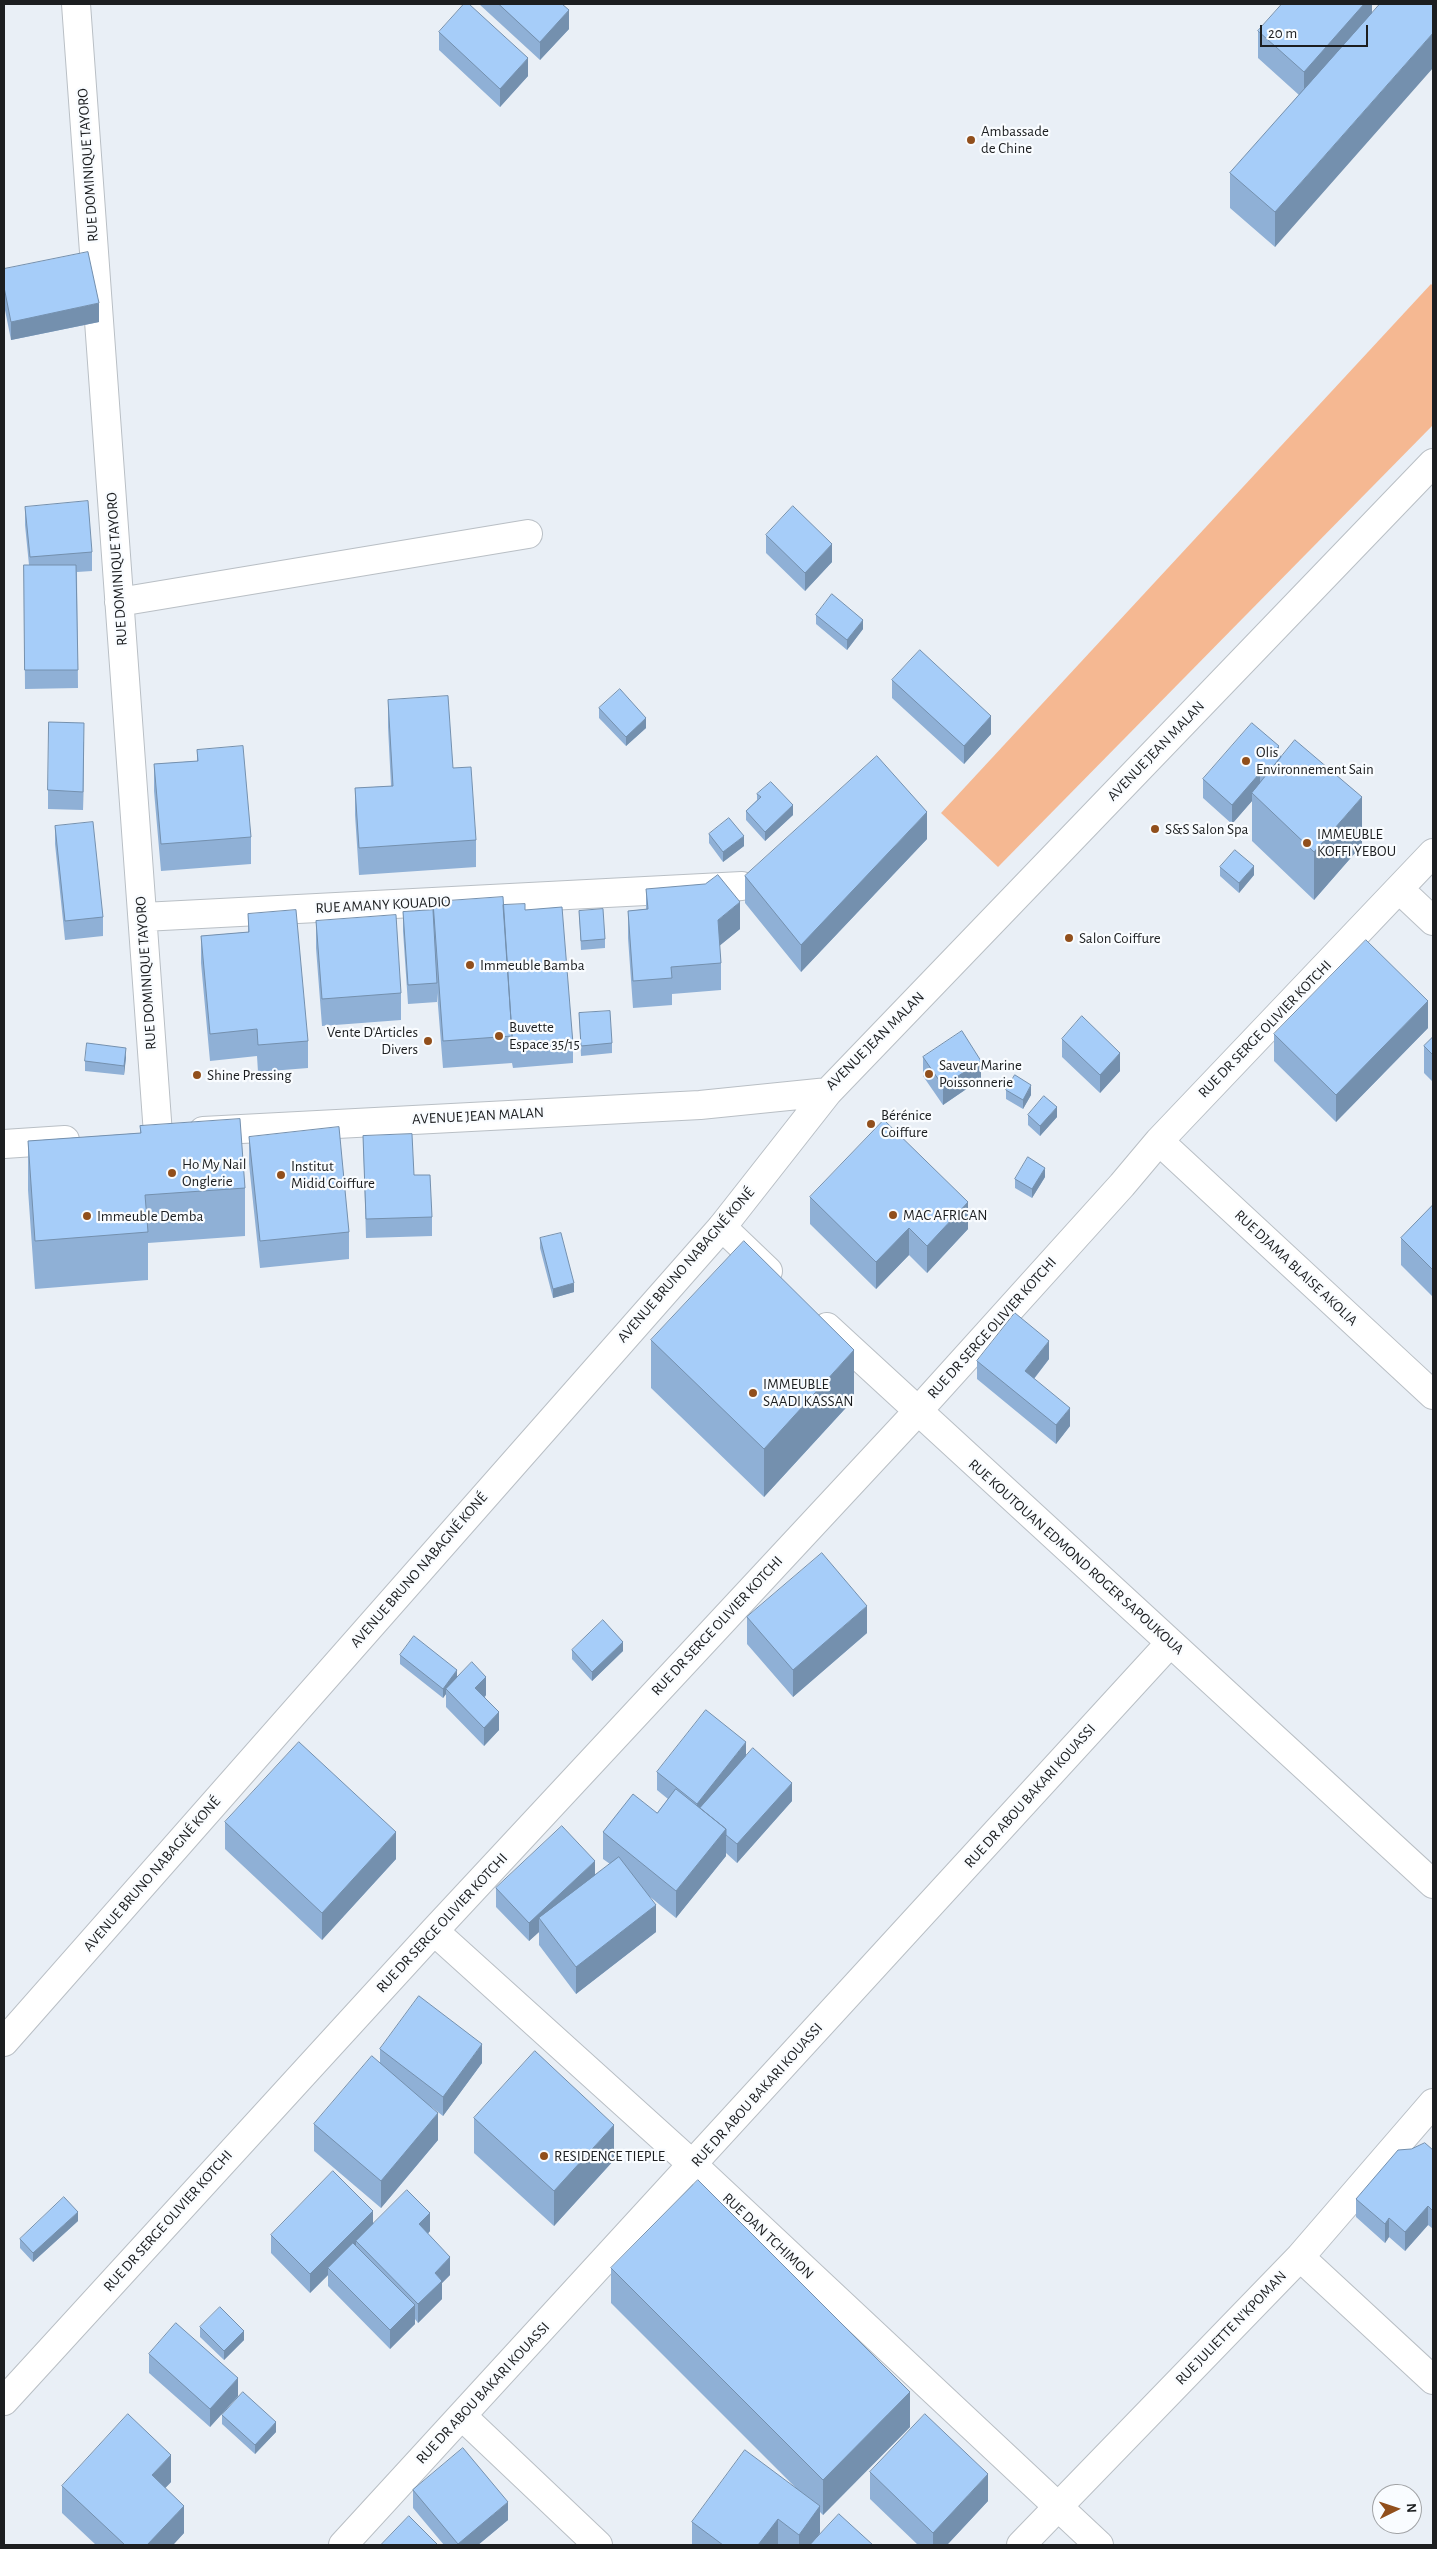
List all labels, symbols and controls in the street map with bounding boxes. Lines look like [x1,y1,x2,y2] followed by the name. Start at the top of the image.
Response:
[1262,15,1370,47] scale bar
[1268,26,1297,41] text: 20 m
[74,88,102,242] street label: RUE DOMINIQUE TAYORO
[981,122,1049,157] place label: Ambassade de Chine
[965,134,977,146] marker: Ambassade de Chine
[103,492,131,646] street label: RUE DOMINIQUE TAYORO
[1104,697,1208,805] street label: AVENUE JEAN MALAN
[1256,743,1374,778] place label: Olis Environnement Sain
[1240,755,1252,767] marker: Olis Environnement Sain
[1165,820,1249,838] place label: S&S Salon Spa
[1149,823,1161,835] marker: S&S Salon Spa
[1317,825,1396,860] place label: IMMEUBLE KOFFI YEBOU
[1301,837,1313,849] marker: IMMEUBLE KOFFI YEBOU
[315,892,451,918] street label: RUE AMANY KOUADIO
[132,896,160,1050] street label: RUE DOMINIQUE TAYORO
[1079,929,1161,947] place label: Salon Coiffure
[1063,932,1075,944] marker: Salon Coiffure
[480,956,585,974] place label: Immeuble Bamba
[1194,956,1336,1102] street label: RUE DR SERGE OLIVIER KOTCHI
[464,959,476,971] marker: Immeuble Bamba
[822,988,928,1094] street label: AVENUE JEAN MALAN
[509,1018,580,1053] place label: Buvette Espace 35/15
[327,1023,418,1058] place label: Vente D'Articles Divers
[493,1030,505,1042] marker: Buvette Espace 35/15
[422,1035,434,1047] marker: Vente D'Articles Divers
[939,1056,1022,1091] place label: Saveur Marine Poissonnerie
[207,1066,292,1084] place label: Shine Pressing
[923,1068,935,1080] marker: Saveur Marine Poissonnerie
[191,1069,203,1081] marker: Shine Pressing
[411,1104,545,1128] street label: AVENUE JEAN MALAN
[881,1106,932,1141] place label: Bérénice Coiffure
[865,1118,877,1130] marker: Bérénice Coiffure
[182,1155,246,1190] place label: Ho My Nail Onglerie
[291,1157,375,1192] place label: Institut Midid Coiffure
[166,1167,178,1179] marker: Ho My Nail Onglerie
[275,1169,287,1181] marker: Institut Midid Coiffure
[614,1184,758,1346] street label: AVENUE BRUNO NABAGNÉ KONÉ
[903,1206,988,1224] place label: MAC AFRICAN
[1231,1206,1361,1330] street label: RUE DJAMA BLAISE AKOLIA
[97,1207,203,1225] place label: Immeuble Demba
[887,1209,899,1221] marker: MAC AFRICAN
[81,1210,93,1222] marker: Immeuble Demba
[924,1253,1060,1403] street label: RUE DR SERGE OLIVIER KOTCHI
[763,1375,854,1410] place label: IMMEUBLE SAADI KASSAN
[747,1387,759,1399] marker: IMMEUBLE SAADI KASSAN
[965,1455,1187,1659] street label: RUE KOUTOUAN EDMOND ROGER SAPOUKOUA
[347,1489,491,1651] street label: AVENUE BRUNO NABAGNÉ KONÉ
[648,1552,786,1700] street label: RUE DR SERGE OLIVIER KOTCHI
[961,1720,1099,1872] street label: RUE DR ABOU BAKARI KOUASSI
[80,1793,224,1955] street label: AVENUE BRUNO NABAGNÉ KONÉ
[373,1849,511,1997] street label: RUE DR SERGE OLIVIER KOTCHI
[688,2019,826,2171] street label: RUE DR ABOU BAKARI KOUASSI
[100,2146,236,2296] street label: RUE DR SERGE OLIVIER KOTCHI
[554,2147,665,2165] place label: RESIDENCE TIEPLE
[538,2150,550,2162] marker: RESIDENCE TIEPLE
[719,2189,817,2283] street label: RUE DAN TCHIMON
[1172,2267,1290,2389] street label: RUE JULIETTE N'KPOMAN
[412,2318,554,2468] street label: RUE DR ABOU BAKARI KOUASSI
[1372,2484,1422,2534] north arrow
[1404,2503,1418,2513] text: N

